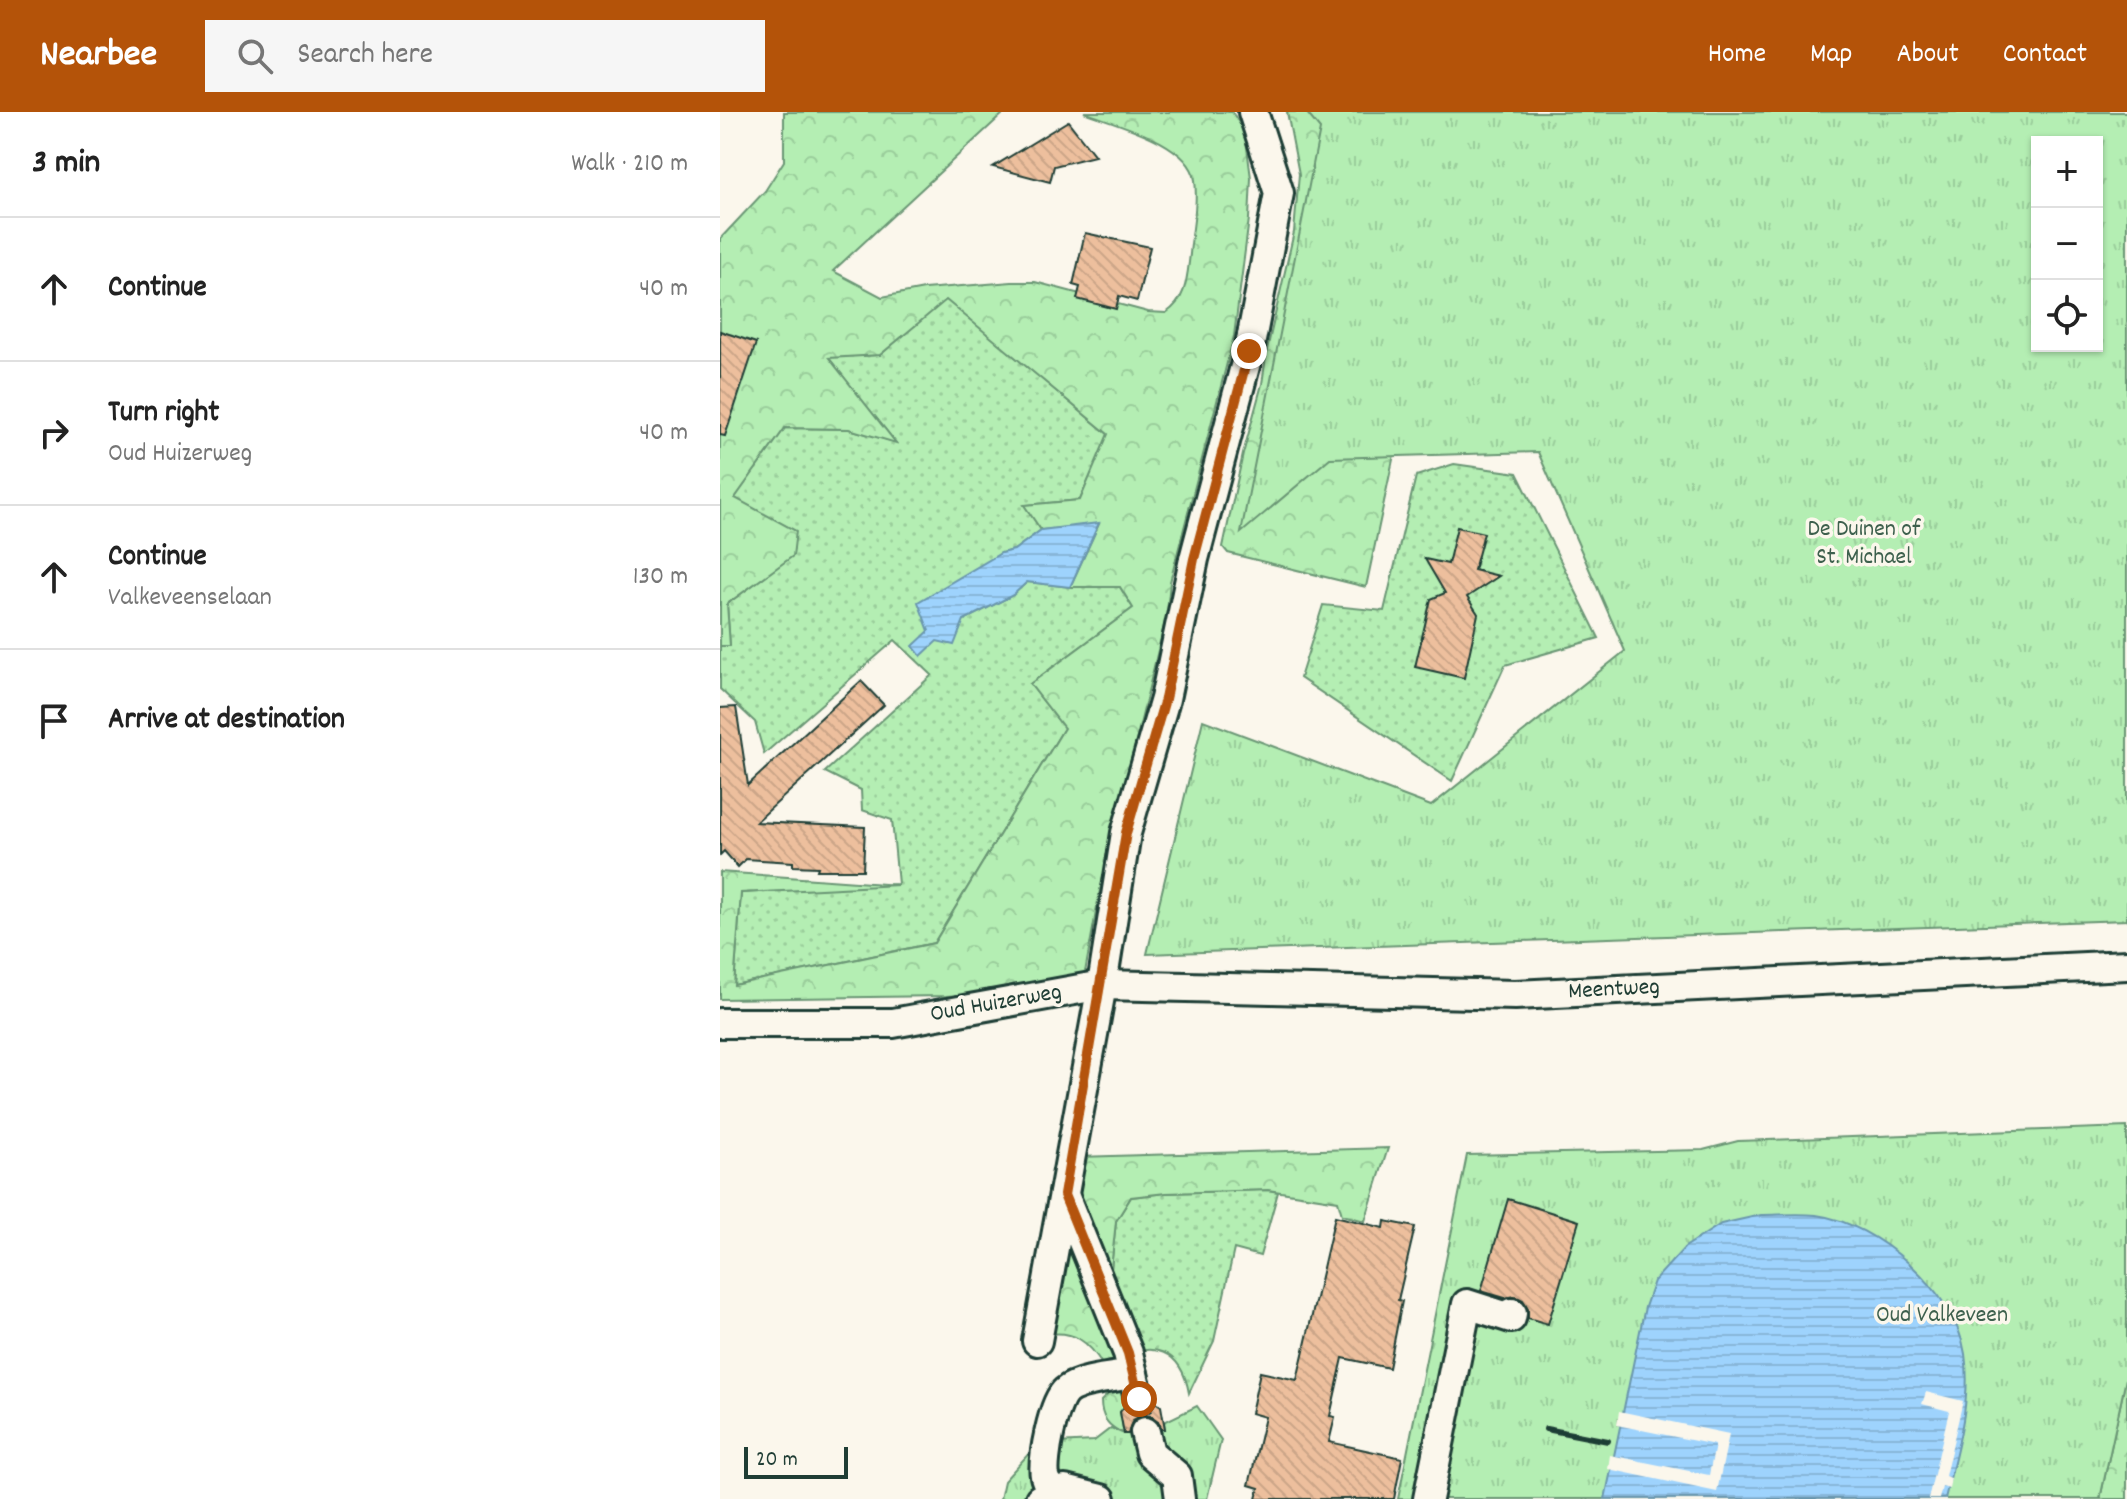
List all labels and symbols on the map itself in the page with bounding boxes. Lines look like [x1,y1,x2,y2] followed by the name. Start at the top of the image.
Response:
[1231,333,1267,369] route end
[1808,513,1921,575] park label: De Duinen of St. Michael
[1567,971,1661,1009] street label: Meentweg
[928,976,1064,1032] street label: Oud Huizerweg
[1876,1299,2008,1333] park label: Oud Valkeveen
[1121,1381,1157,1417] route start
[744,1443,848,1479] scale bar

